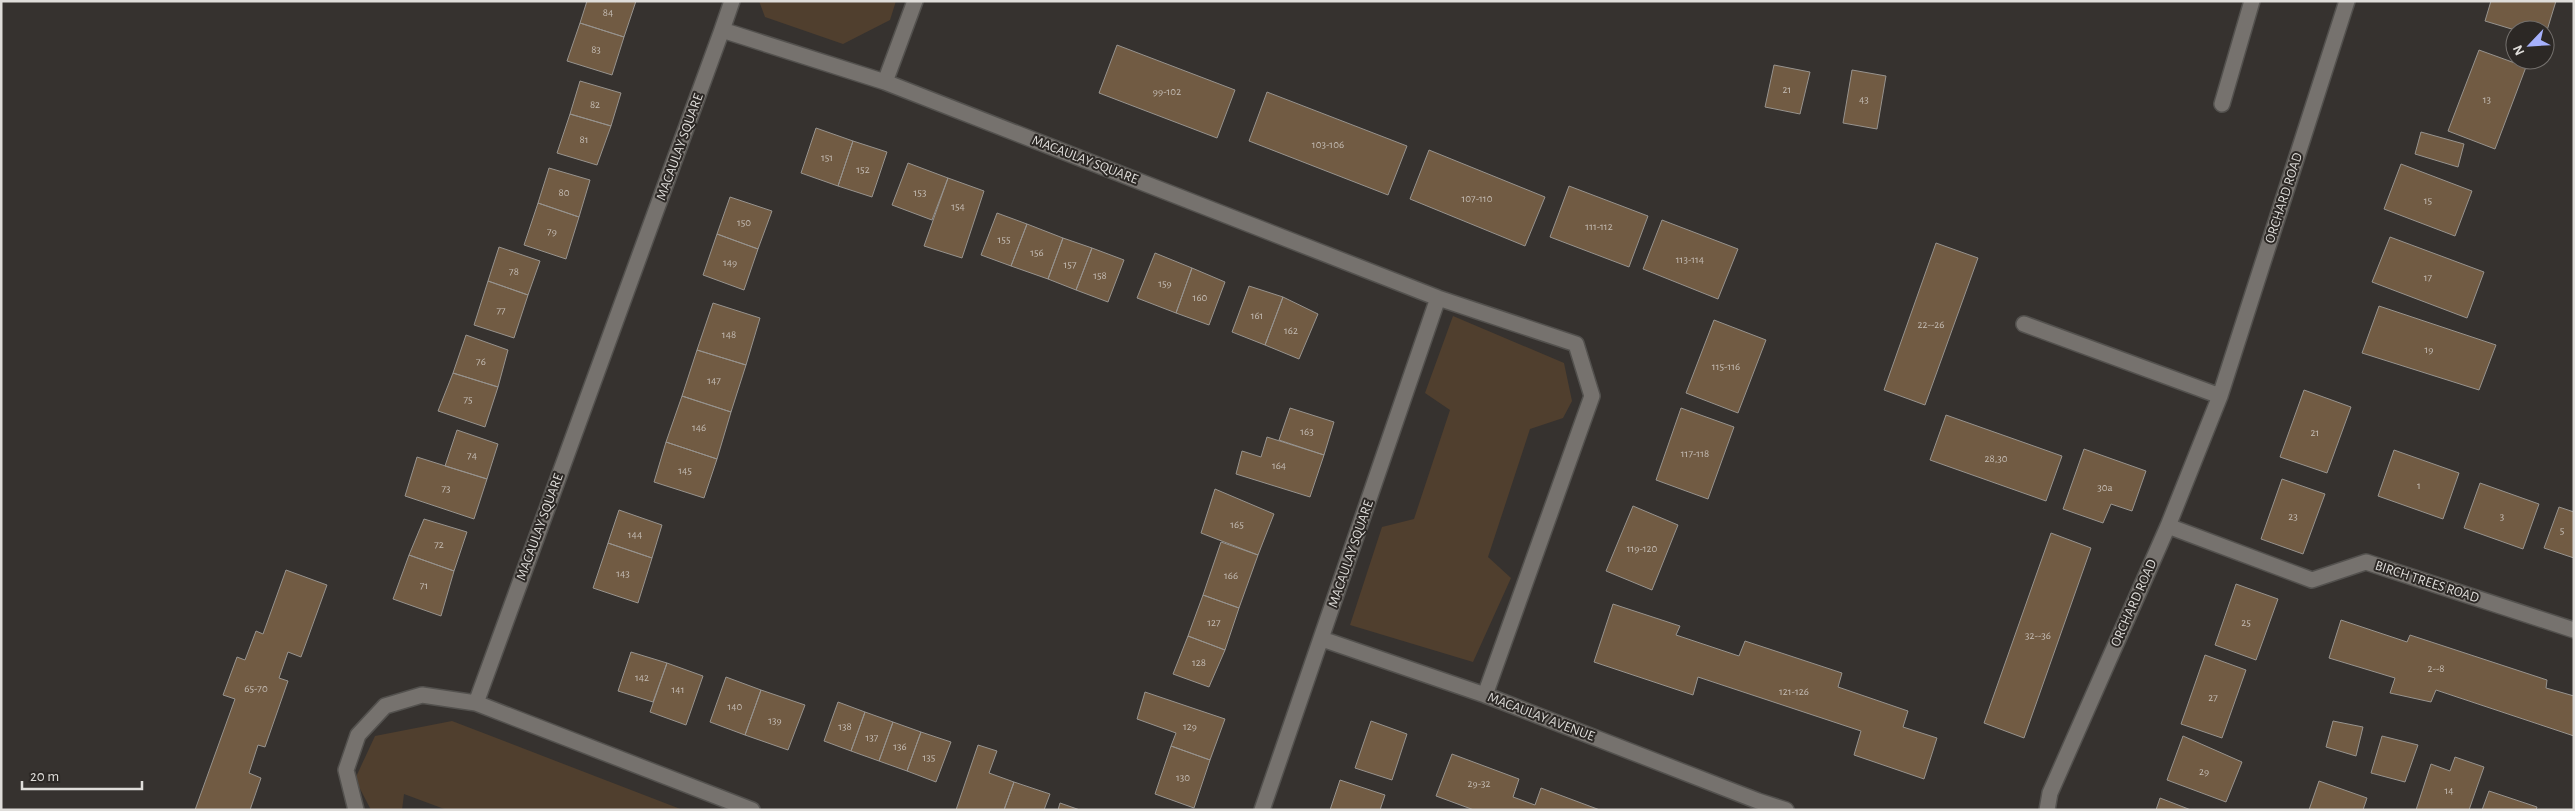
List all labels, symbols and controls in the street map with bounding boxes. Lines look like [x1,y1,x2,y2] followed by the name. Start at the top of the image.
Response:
[603,7,613,18] house number: 84
[2505,20,2555,70] north arrow
[2511,43,2528,57] text: N
[591,44,601,55] house number: 83
[1783,84,1791,95] house number: 21
[1153,86,1181,97] house number: 99-102
[654,92,706,202] street label: MACAULAY SQUARE
[1859,94,1869,105] house number: 43
[2483,94,2492,105] house number: 13
[590,99,600,110] house number: 82
[1030,133,1140,187] street label: MACAULAY SQUARE
[580,134,589,145] house number: 81
[1312,139,1344,150] house number: 103-106
[2263,151,2305,245] street label: ORCHARD ROAD
[821,152,833,163] house number: 151
[856,164,870,175] house number: 152
[558,187,570,198] house number: 80
[914,187,927,198] house number: 153
[1462,193,1493,204] house number: 107-110
[2424,195,2433,206] house number: 15
[951,201,965,212] house number: 154
[737,217,751,228] house number: 150
[1585,221,1613,232] house number: 111-112
[547,226,557,237] house number: 79
[998,234,1011,245] house number: 155
[1030,247,1044,258] house number: 156
[1676,254,1704,265] house number: 113-114
[723,257,737,268] house number: 149
[1064,259,1077,270] house number: 157
[509,266,519,277] house number: 78
[1093,270,1107,281] house number: 158
[2424,272,2433,283] house number: 17
[1158,278,1172,289] house number: 159
[1193,292,1208,303] house number: 160
[496,305,506,316] house number: 77
[1251,310,1263,321] house number: 161
[1918,319,1944,330] house number: 22--26
[1284,325,1298,336] house number: 162
[722,329,736,340] house number: 148
[2425,344,2433,355] house number: 19
[476,356,486,367] house number: 76
[1712,361,1740,372] house number: 115-116
[707,375,721,386] house number: 147
[463,394,473,405] house number: 75
[692,422,706,433] house number: 146
[1300,426,1314,437] house number: 163
[2311,427,2319,438] house number: 21
[1681,448,1709,459] house number: 117-118
[467,450,477,461] house number: 74
[1984,453,2008,464] house number: 28,30
[1272,460,1286,471] house number: 164
[678,465,692,476] house number: 145
[514,472,566,582] street label: MACAULAY SQUARE
[2417,480,2421,491] house number: 1
[2097,482,2113,493] house number: 30a
[441,483,451,494] house number: 73
[1326,498,1376,609] street label: MACAULAY SQUARE
[2288,511,2298,522] house number: 23
[2500,511,2505,522] house number: 3
[1230,519,1244,530] house number: 165
[2560,525,2565,536] house number: 5
[628,529,642,540] house number: 144
[434,539,444,550] house number: 72
[1627,543,1658,554] house number: 119-120
[2108,557,2160,649] street label: ORCHARD ROAD
[2373,559,2481,605] street label: BIRCH TREES ROAD
[616,568,630,579] house number: 143
[1224,570,1238,581] house number: 166
[420,580,428,591] house number: 71
[1207,617,1221,628] house number: 127
[2241,617,2251,628] house number: 25
[2025,630,2051,641] house number: 32--36
[1192,657,1206,668] house number: 128
[2428,663,2444,674] house number: 2--8
[635,672,649,683] house number: 142
[244,683,268,694] house number: 65-70
[672,684,684,695] house number: 141
[1779,686,1809,697] house number: 121-126
[1486,690,1597,744] street label: MACAULAY AVENUE
[2208,692,2218,703] house number: 27
[728,701,743,712] house number: 140
[768,715,782,726] house number: 139
[838,721,852,732] house number: 138
[1183,721,1197,732] house number: 129
[866,732,879,743] house number: 137
[893,741,907,752] house number: 136
[923,752,936,763] house number: 135
[22,758,142,790] scale bar
[2199,766,2209,777] house number: 29
[30,769,59,784] text: 20 m
[1176,772,1190,783] house number: 130
[1467,778,1491,789] house number: 29-32
[2444,785,2454,796] house number: 14

